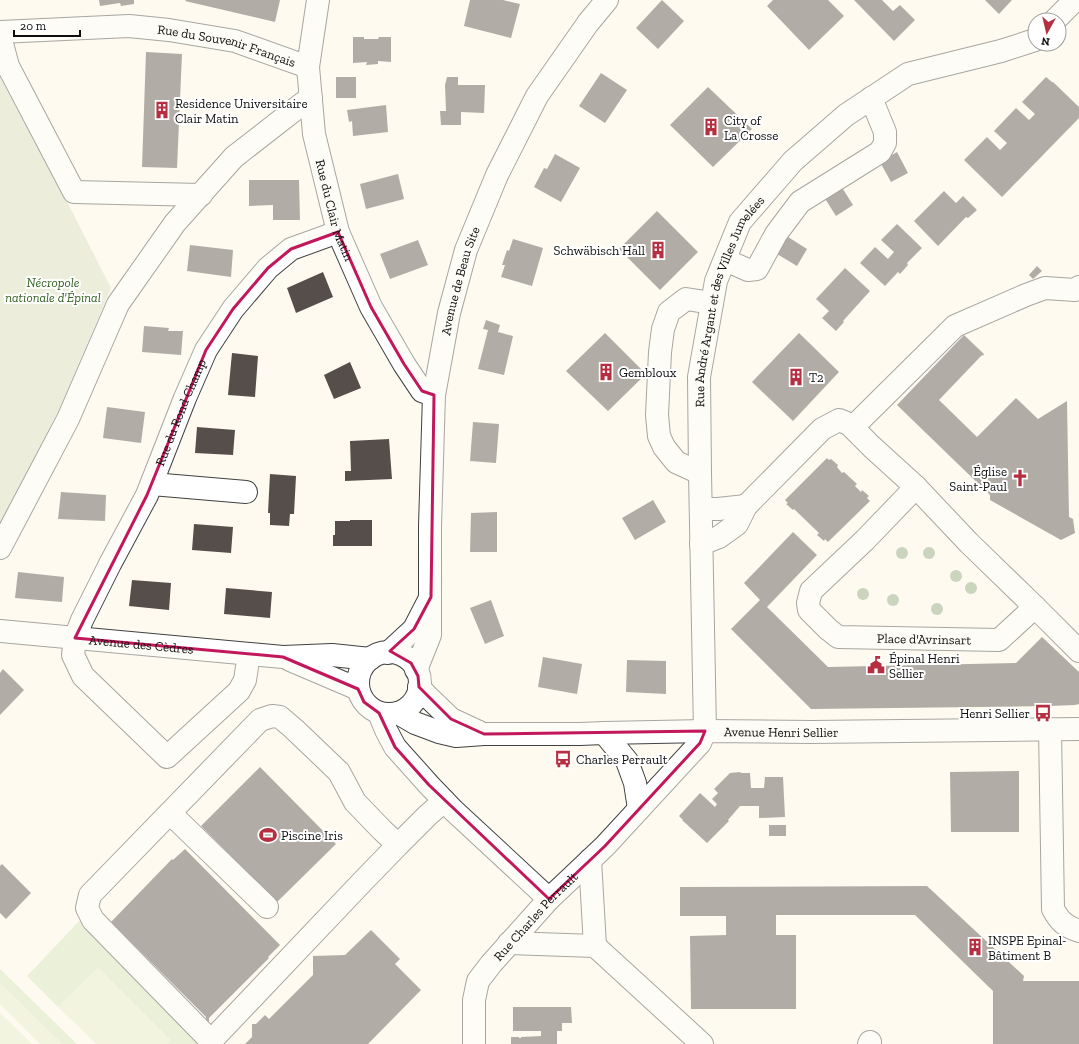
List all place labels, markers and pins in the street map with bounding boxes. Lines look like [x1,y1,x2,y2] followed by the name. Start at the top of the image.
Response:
[175,96,308,126] place label: Residence Universitaire Clair Matin
[152,100,172,120] building icon: Residence Universitaire Clair Matin
[724,113,778,143] place label: City of La Crosse
[701,117,721,137] building icon: City of La Crosse
[648,240,668,260] building icon: Schwäbisch Hall
[554,243,646,258] place label: Schwäbisch Hall
[596,362,616,382] building icon: Gembloux
[619,365,677,380] place label: Gembloux
[786,367,806,387] building icon: T2
[809,370,824,385] place label: T2
[949,464,1008,494] place label: Église Saint-Paul
[1010,468,1030,488] church icon: Église Saint-Paul
[889,651,960,681] place label: Épinal Henri Sellier
[866,655,886,675] public building icon: Épinal Henri Sellier
[1033,703,1053,723] bus stop icon: Henri Sellier
[960,706,1030,721] place label: Henri Sellier
[553,749,573,769] bus stop icon: Charles Perrault
[576,752,668,767] place label: Charles Perrault
[258,825,278,845] sports icon: Piscine Iris
[281,828,343,843] place label: Piscine Iris
[988,933,1067,963] place label: INSPE Epinal- Bâtiment B
[965,937,985,957] building icon: INSPE Epinal- Bâtiment B

